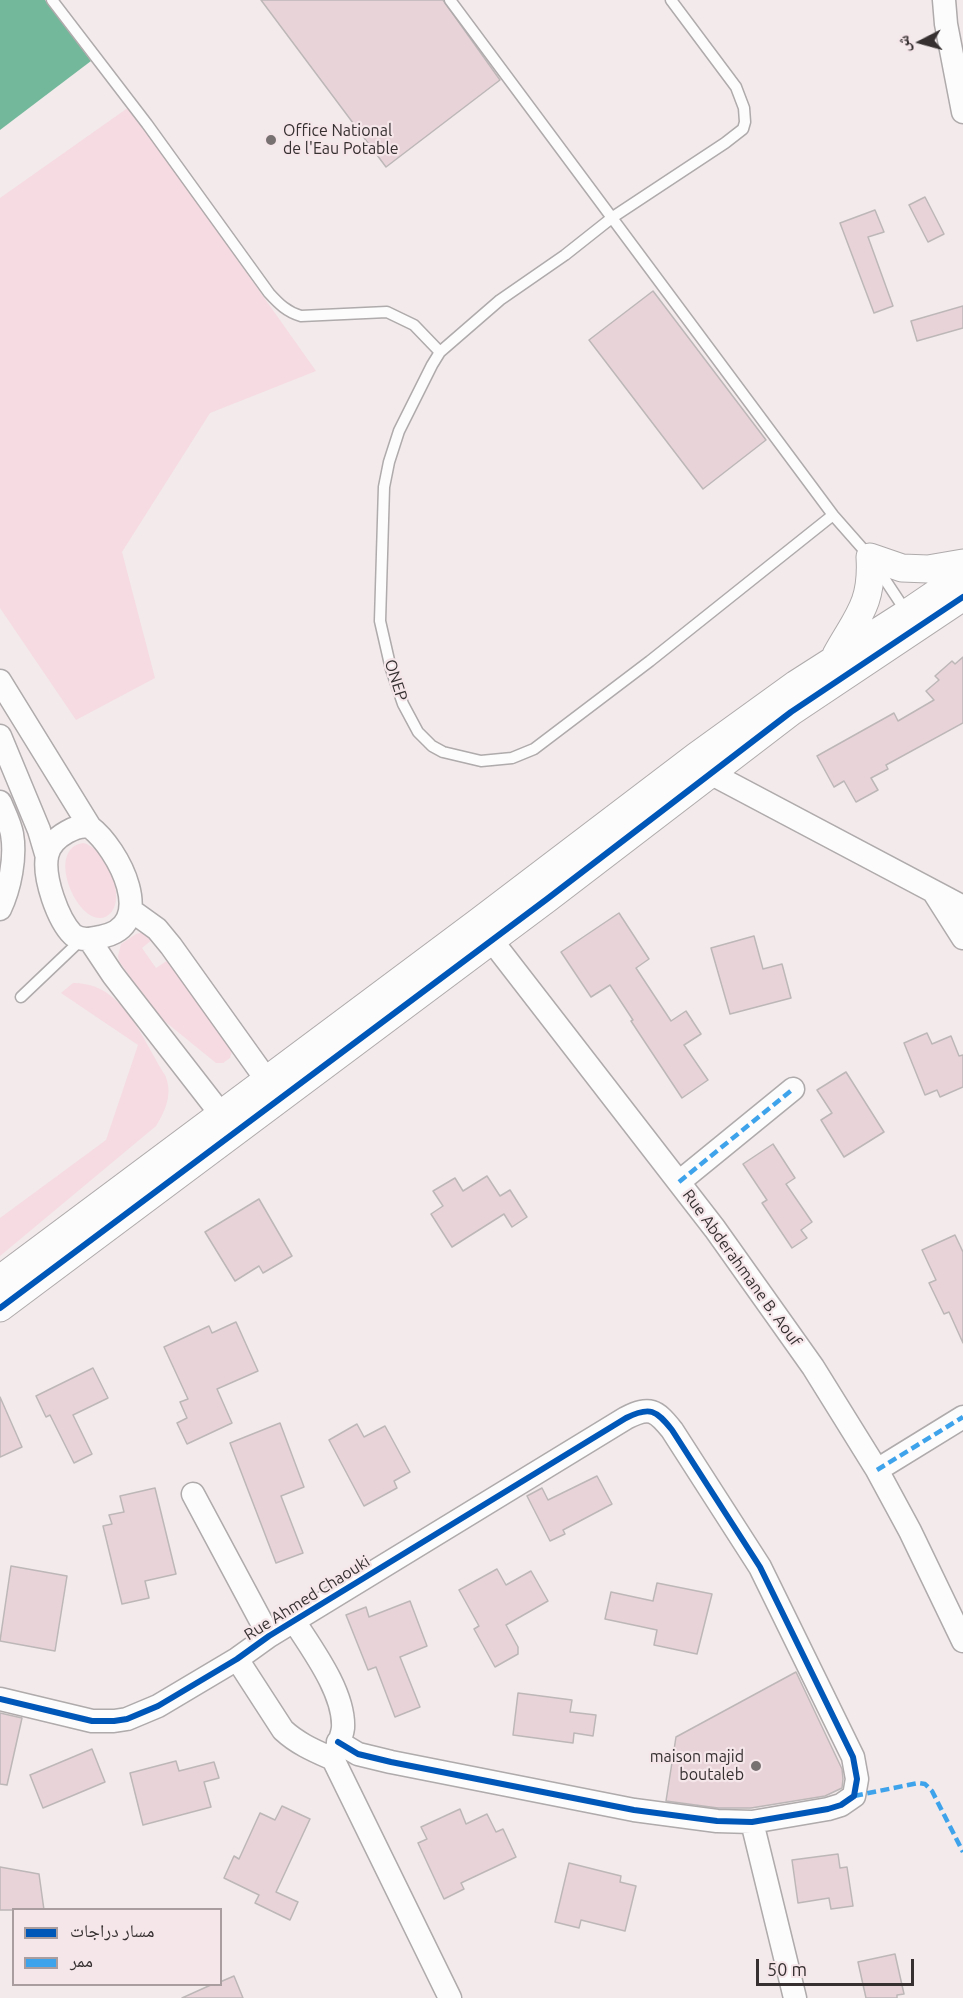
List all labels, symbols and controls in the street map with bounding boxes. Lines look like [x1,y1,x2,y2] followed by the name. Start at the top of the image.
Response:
[891,12,951,72] north arrow
[893,35,913,53] text: ش
[283,121,399,159] place label: Office National de l'Eau Potable
[264,133,278,147] marker: Office National de l'Eau Potable
[380,657,412,703] street label: ONEP
[679,1186,805,1350] street label: Rue Abderahmane B. Aouf
[241,1552,373,1644] street label: Rue Ahmed Chaouki
[650,1747,744,1785] place label: maison majid boutaleb
[749,1759,763,1773] marker: maison majid boutaleb
[12,1908,222,1986] legend
[70,1920,154,1940] text: مسار دراجات
[759,1947,916,1985] scale bar
[70,1950,93,1970] text: ممر
[767,1959,807,1979] text: 50 m

